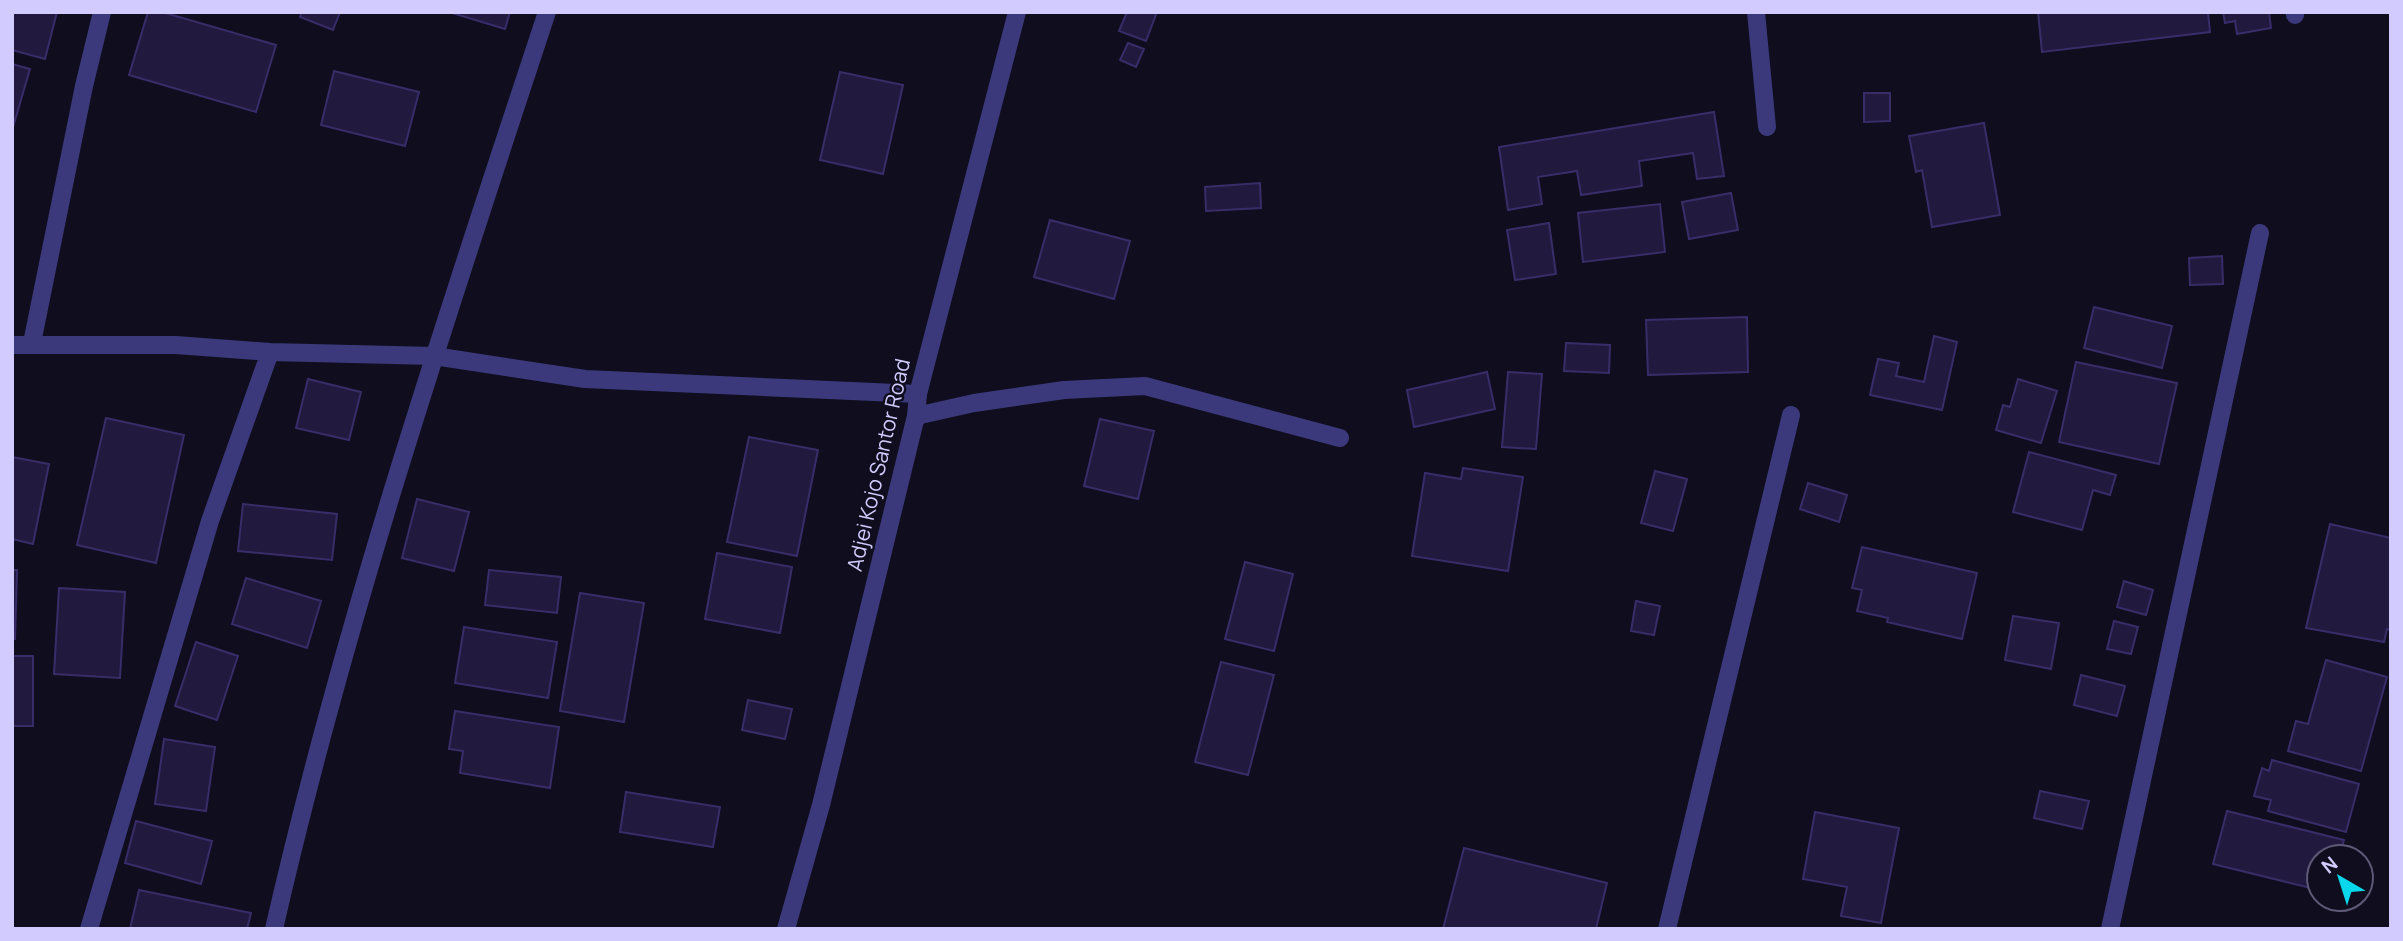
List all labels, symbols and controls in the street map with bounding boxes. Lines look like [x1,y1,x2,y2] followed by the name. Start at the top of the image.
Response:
[840,356,916,574] street label: Adjei Kojo Santor Road
[2305,843,2375,913] north arrow
[2316,850,2343,879] text: N

